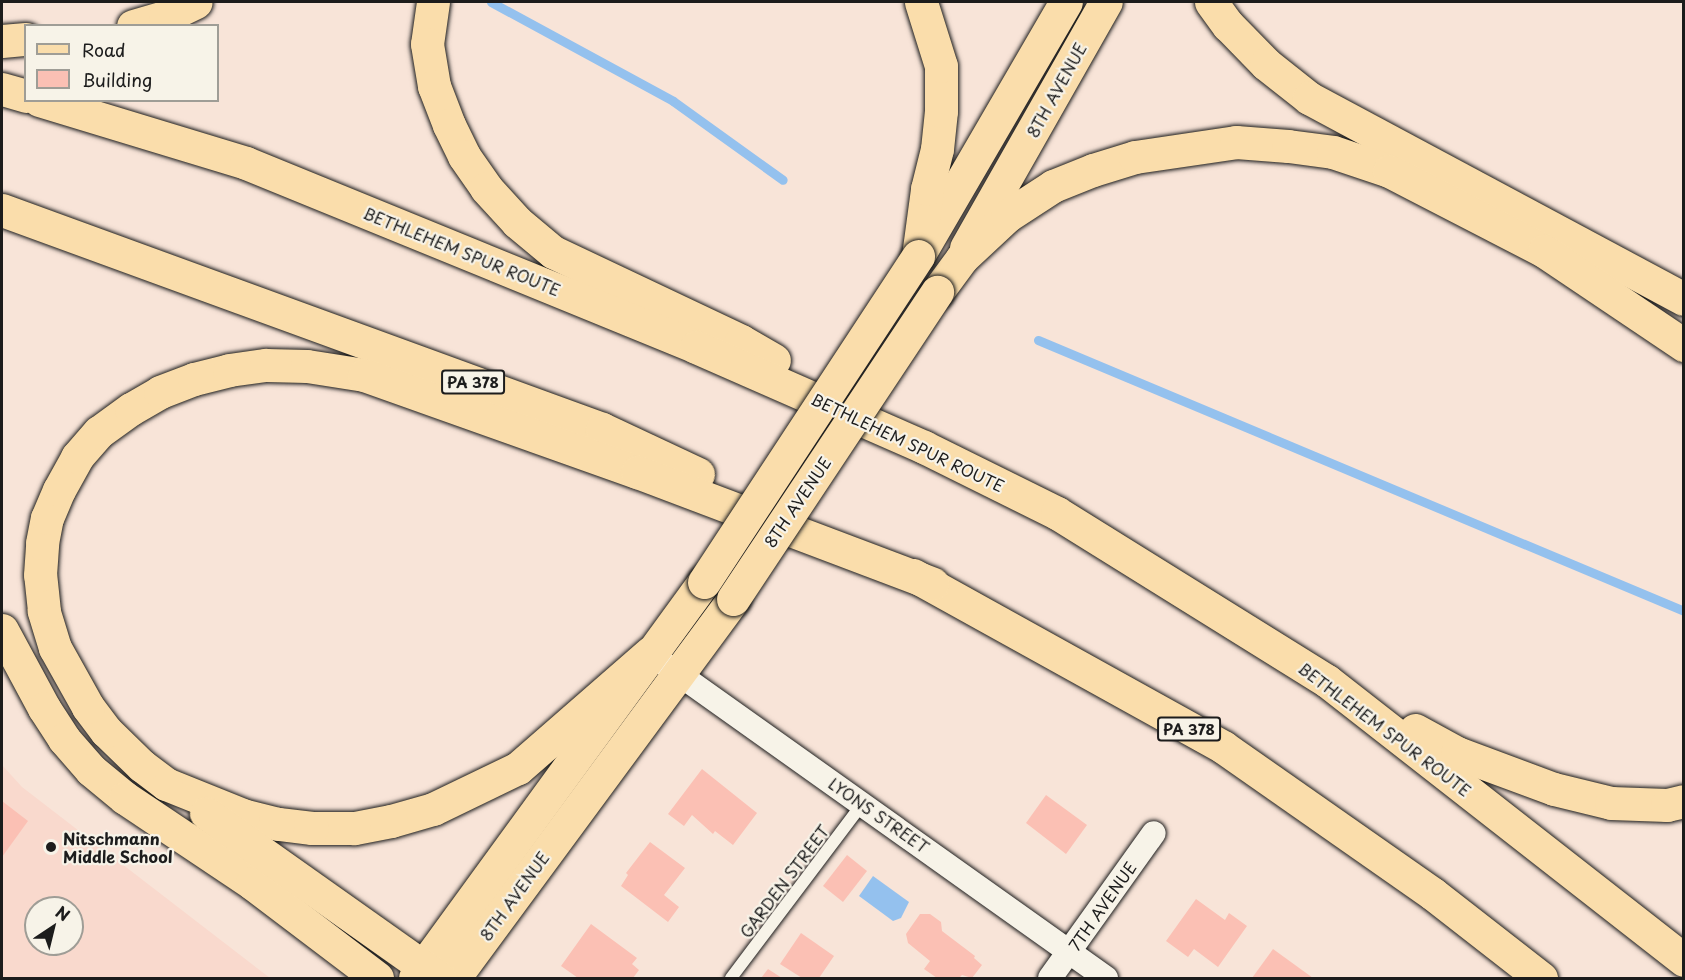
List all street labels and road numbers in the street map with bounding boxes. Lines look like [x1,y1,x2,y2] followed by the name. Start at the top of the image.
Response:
[1022,40,1090,140] street label: 8TH AVENUE
[360,202,564,300] street label: BETHLEHEM SPUR ROUTE
[440,370,506,394] road number: PA 378
[808,389,1008,495] street label: BETHLEHEM SPUR ROUTE
[760,453,834,551] street label: 8TH AVENUE
[1295,658,1475,800] street label: BETHLEHEM SPUR ROUTE
[1156,717,1222,741] road number: PA 378
[825,773,933,857] street label: LYONS STREET
[735,820,833,942] street label: GARDEN STREET
[476,848,552,944] street label: 8TH AVENUE
[1064,858,1140,954] street label: 7TH AVENUE

